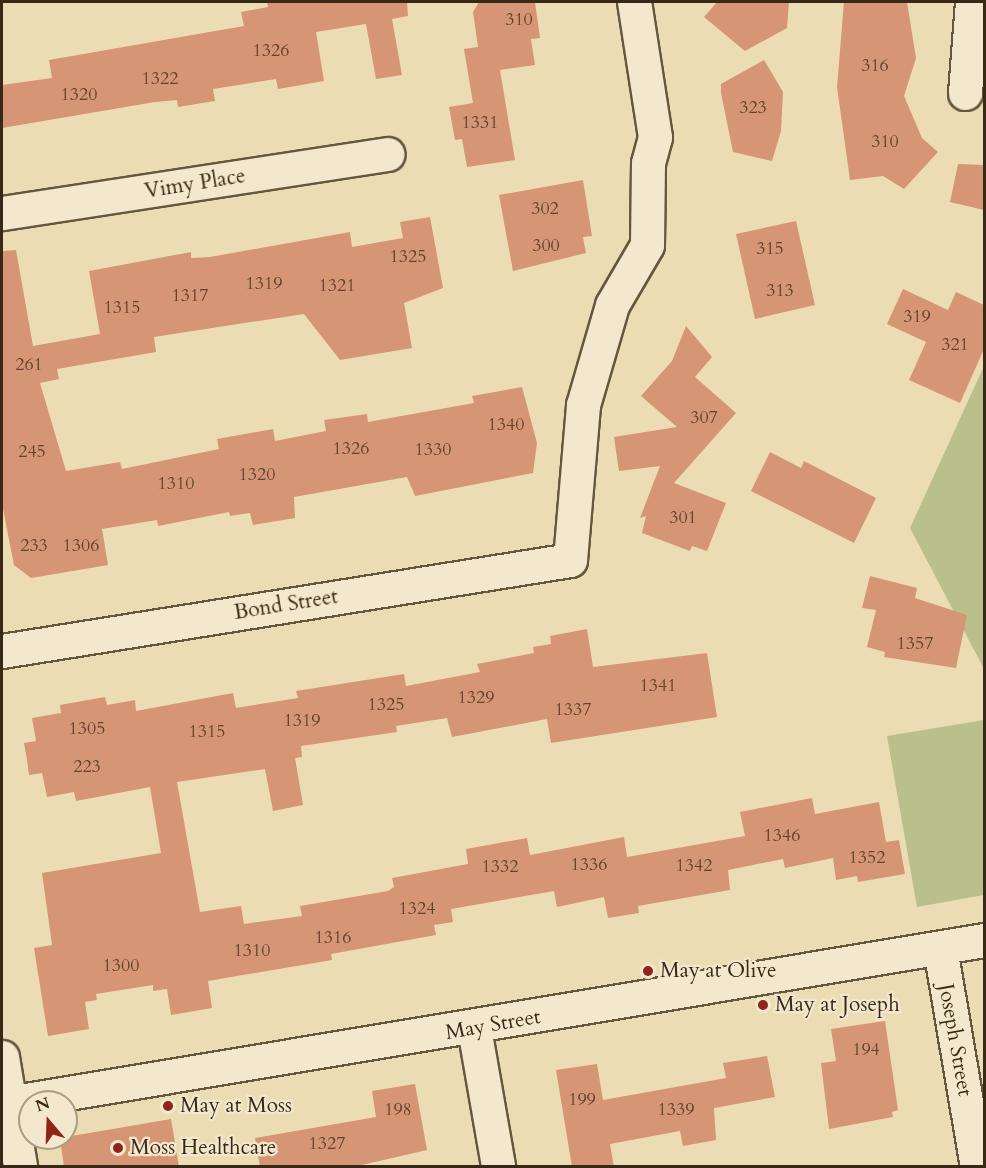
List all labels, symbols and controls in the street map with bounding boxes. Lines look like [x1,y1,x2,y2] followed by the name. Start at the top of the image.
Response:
[505,9,533,31] house number: 310
[253,40,289,62] house number: 1326
[861,55,889,77] house number: 316
[142,68,178,90] house number: 1322
[61,84,97,106] house number: 1320
[739,97,767,119] house number: 323
[462,112,498,134] house number: 1331
[871,131,899,153] house number: 310
[143,164,247,204] street label: Vimy Place
[531,198,559,220] house number: 302
[532,235,560,257] house number: 300
[756,238,784,260] house number: 315
[390,246,426,268] house number: 1325
[246,273,282,295] house number: 1319
[319,275,355,297] house number: 1321
[766,280,794,302] house number: 313
[172,285,208,307] house number: 1317
[104,297,140,319] house number: 1315
[903,306,931,328] house number: 319
[941,334,969,356] house number: 321
[15,354,43,376] house number: 261
[690,407,718,429] house number: 307
[488,414,524,436] house number: 1340
[333,438,369,460] house number: 1326
[415,439,451,461] house number: 1330
[18,441,46,463] house number: 245
[239,464,275,486] house number: 1320
[158,473,194,495] house number: 1310
[669,507,697,529] house number: 301
[20,535,48,557] house number: 233
[63,535,99,557] house number: 1306
[232,584,340,626] street label: Bond Street
[897,633,933,655] house number: 1357
[640,675,676,697] house number: 1341
[458,687,494,709] house number: 1329
[368,694,404,716] house number: 1325
[555,699,591,721] house number: 1337
[284,710,320,732] house number: 1319
[69,718,105,740] house number: 1305
[189,721,225,743] house number: 1315
[73,756,101,778] house number: 223
[764,825,800,847] house number: 1346
[849,847,885,869] house number: 1352
[571,854,607,876] house number: 1336
[676,855,712,877] house number: 1342
[482,856,518,878] house number: 1332
[399,898,435,920] house number: 1324
[315,927,351,949] house number: 1316
[234,940,270,962] house number: 1310
[103,955,139,977] house number: 1300
[660,958,776,984] place label: May at Olive
[641,964,655,978] marker: May at Olive
[933,982,977,1098] street label: Joseph Street
[775,992,900,1018] place label: May at Joseph
[756,998,770,1012] marker: May at Joseph
[443,1004,543,1046] street label: May Street
[852,1039,880,1061] house number: 194
[568,1089,596,1111] house number: 199
[18,1090,78,1150] north arrow
[33,1092,53,1118] text: N
[180,1093,292,1119] place label: May at Moss
[161,1099,175,1113] marker: May at Moss
[384,1099,412,1121] house number: 198
[658,1099,694,1121] house number: 1339
[309,1133,345,1155] house number: 1327
[130,1135,276,1161] place label: Moss Healthcare
[111,1141,125,1155] marker: Moss Healthcare

